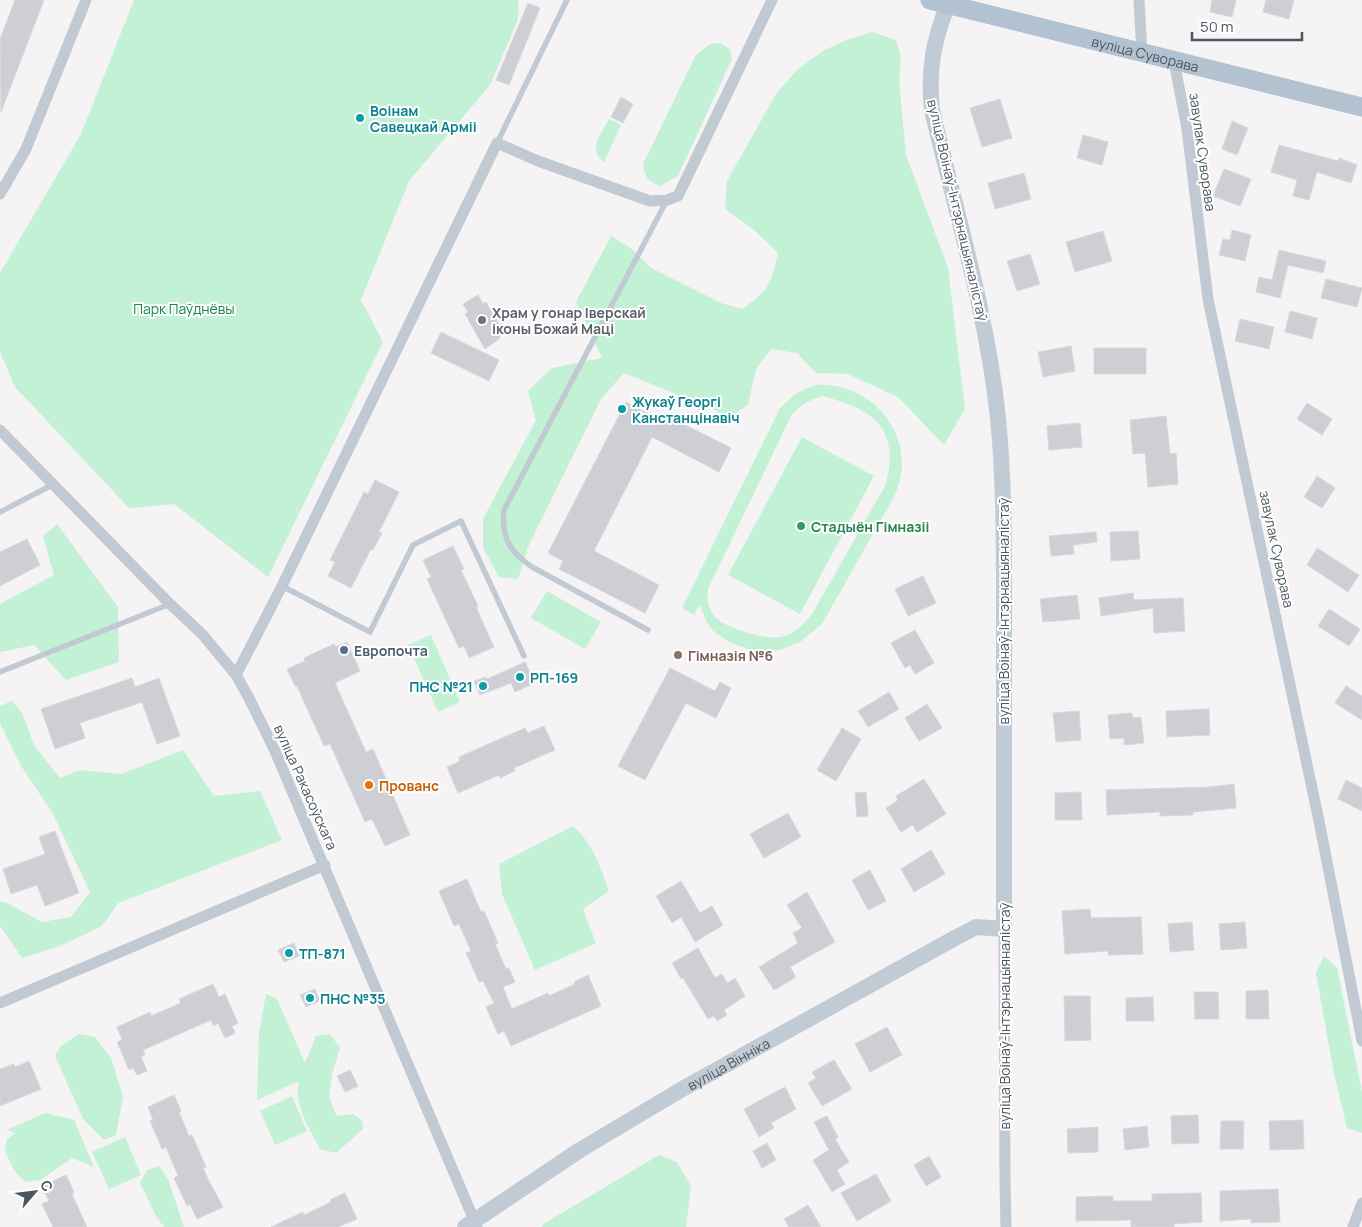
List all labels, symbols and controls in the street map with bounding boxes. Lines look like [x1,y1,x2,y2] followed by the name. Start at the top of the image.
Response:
[1192,10,1302,42] scale bar
[1200,16,1234,37] text: 50 m
[1090,31,1201,76] street label: вуліца Суворава
[1185,91,1221,213] street label: завулак Суворава
[923,97,993,323] street label: вуліца Воінаў-Інтэрнацыяналістаў
[370,101,477,136] place label: Воінам Савецкай Арміі
[354,112,366,124] marker: Воінам Савецкай Арміі
[133,299,235,318] park label: Парк Паўднёвы
[492,303,646,338] place label: Храм у гонар Іверскай іконы Божай Маці
[476,314,488,326] marker: Храм у гонар Іверскай іконы Божай Маці
[632,392,740,427] place label: Жукаў Георгі Канстанцінавіч
[616,403,628,415] marker: Жукаў Георгі Канстанцінавіч
[1255,489,1299,609] street label: завулак Суворава
[994,497,1013,725] street label: вуліца Воінаў-Інтэрнацыяналістаў
[811,517,929,536] place label: Стадыён Гімназіі
[795,520,807,532] marker: Стадыён Гімназіі
[354,641,428,660] place label: Европочта
[338,644,350,656] marker: Европочта
[688,646,773,665] place label: Гімназія №6
[672,649,684,661] marker: Гімназія №6
[530,668,578,687] place label: РП-169
[514,671,526,683] marker: РП-169
[409,677,473,696] place label: ПНС №21
[477,680,489,692] marker: ПНС №21
[270,721,342,853] street label: вуліца Ракасоўскага
[379,776,439,795] place label: Прованс
[363,779,375,791] marker: Прованс
[995,902,1014,1130] street label: вуліца Воінаў-Інтэрнацыяналістаў
[299,944,346,963] place label: ТП-871
[283,947,295,959] marker: ТП-871
[320,989,386,1008] place label: ПНС №35
[304,992,316,1004] marker: ПНС №35
[684,1033,773,1094] street label: вуліца Вінніка
[10,1167,60,1217] north arrow
[36,1177,58,1195] text: С

